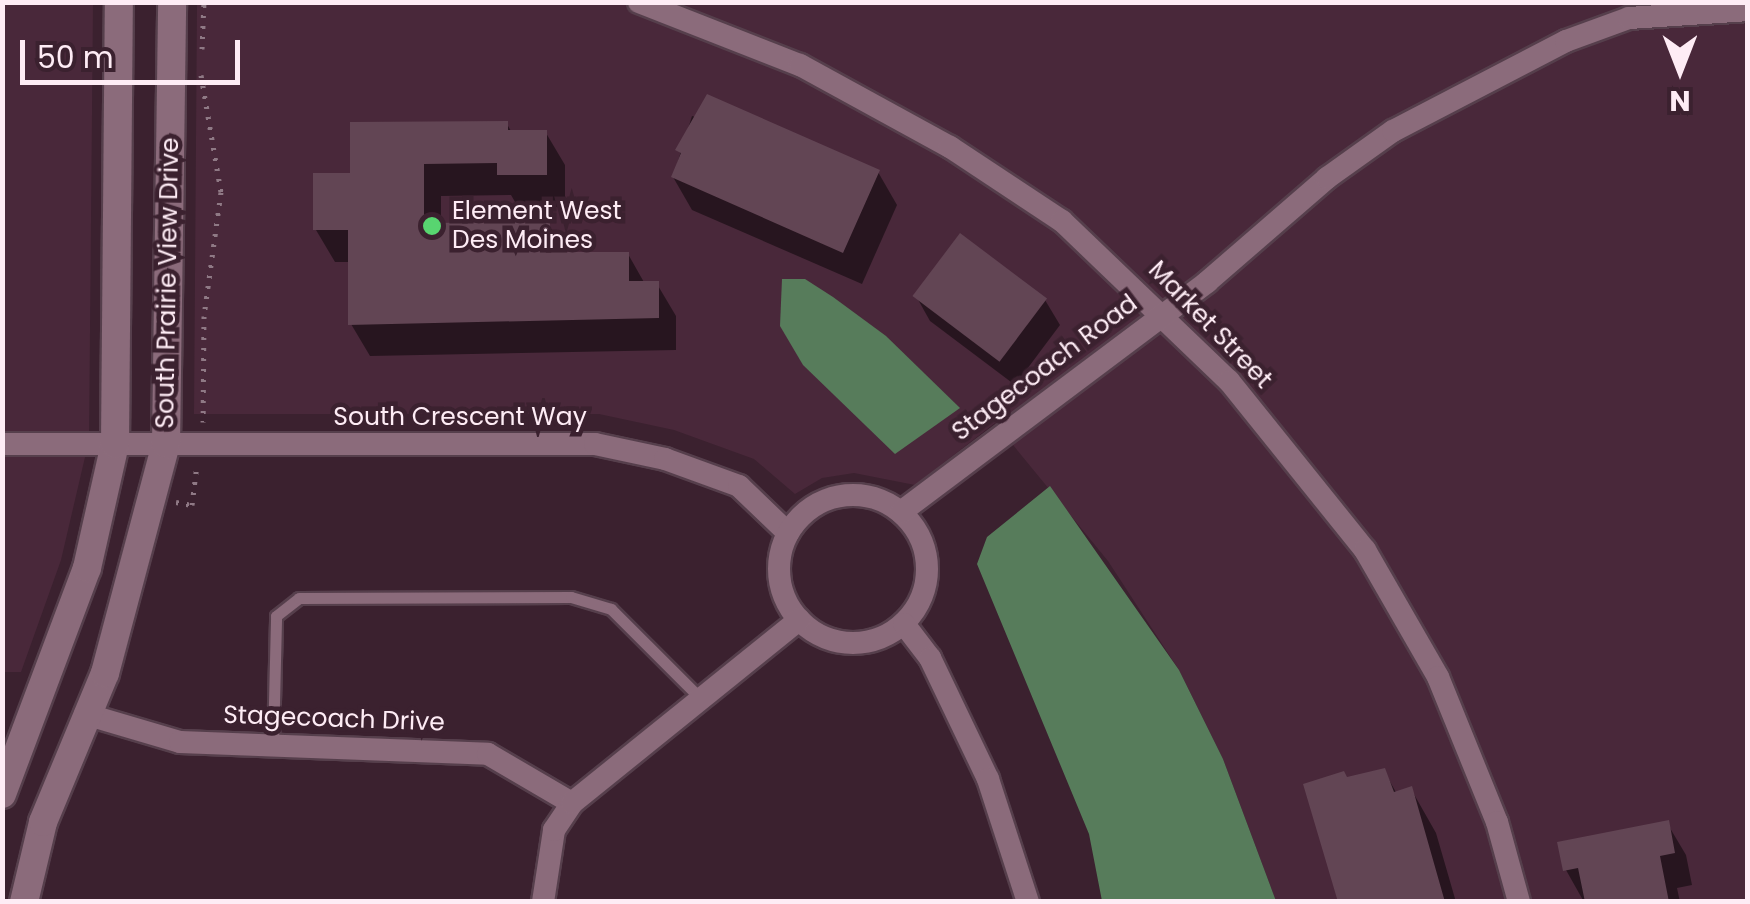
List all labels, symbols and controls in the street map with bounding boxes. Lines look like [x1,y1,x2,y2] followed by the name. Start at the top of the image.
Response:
[25,20,245,82] scale bar
[1630,20,1730,120] north arrow
[37,36,114,79] text: 50 m
[1669,81,1691,120] text: N
[150,137,186,429] street label: South Prairie View Drive
[452,197,622,256] place label: Element West Des Moines
[421,215,443,237] marker: Element West Des Moines
[1142,255,1278,395] street label: Market Street
[947,289,1143,447] street label: Stagecoach Road
[333,402,587,432] street label: South Crescent Way
[223,700,445,738] street label: Stagecoach Drive

